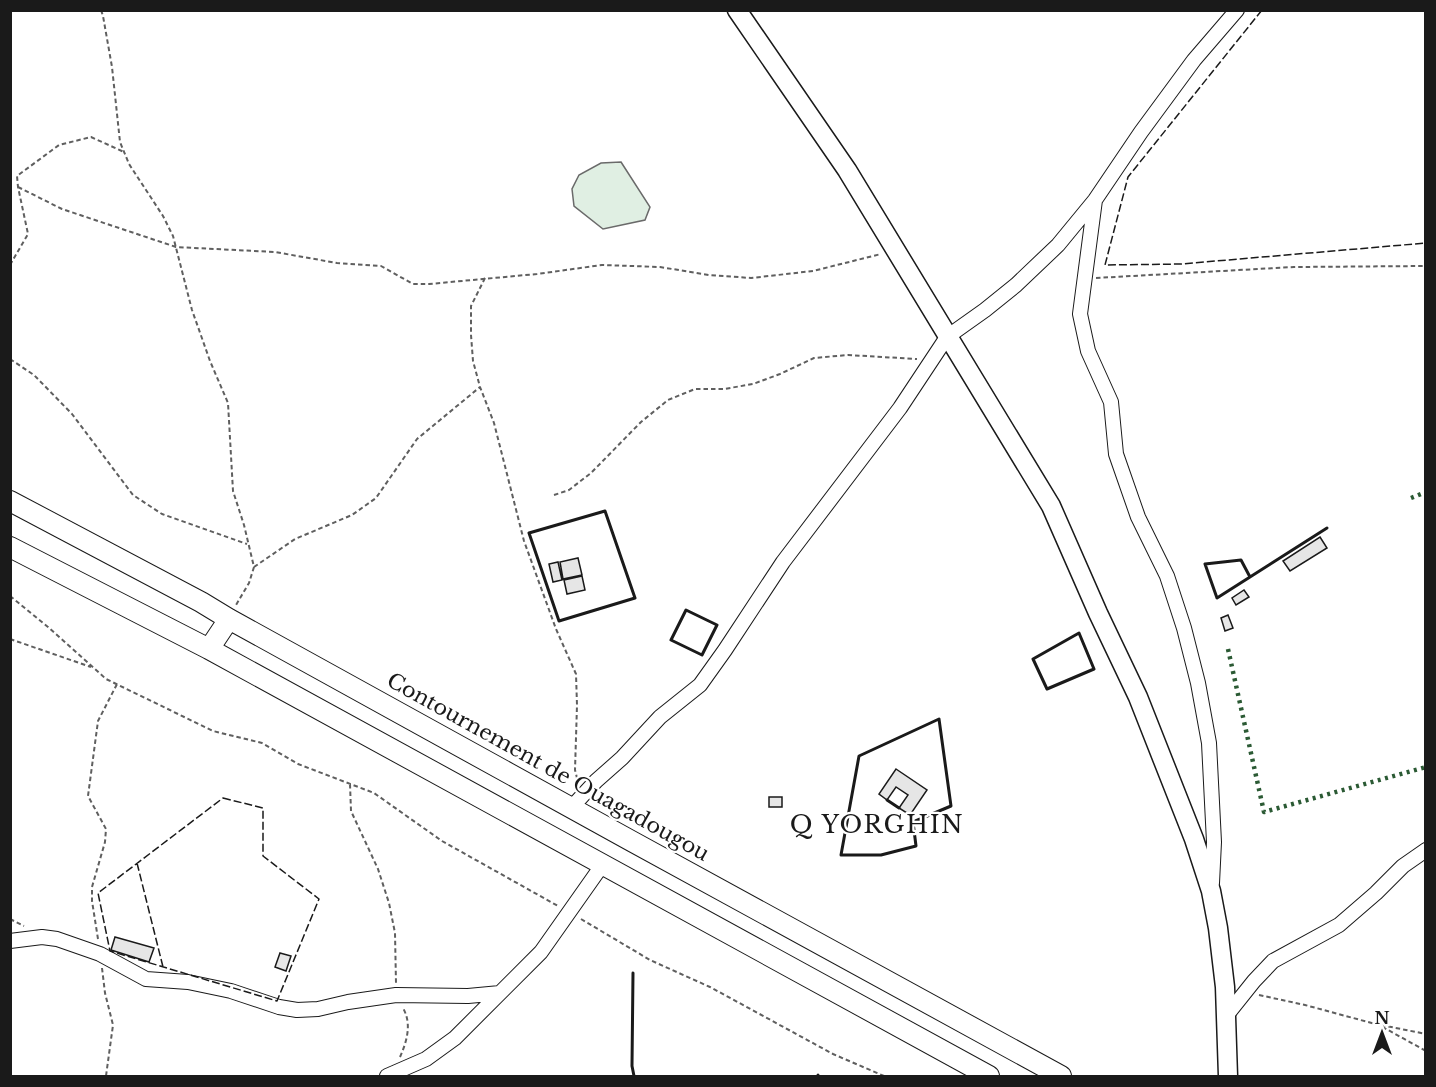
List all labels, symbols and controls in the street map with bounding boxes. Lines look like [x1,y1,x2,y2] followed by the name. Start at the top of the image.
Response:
[382,667,714,867] street label: Contournement de Ouagadougou
[790,810,964,839] district label: Q YORGHIN
[1352,1003,1412,1063] north arrow
[1374,1008,1390,1028] text: N

